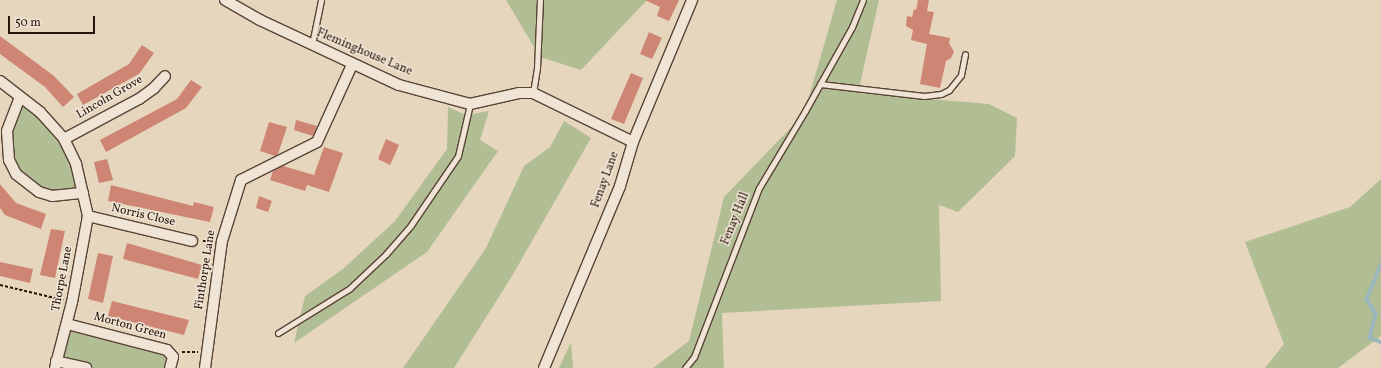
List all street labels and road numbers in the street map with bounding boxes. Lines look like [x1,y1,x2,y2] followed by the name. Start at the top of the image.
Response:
[314,26,414,80] street label: Fleminghouse Lane
[74,73,146,123] street label: Lincoln Grove
[589,150,623,210] street label: Fenay Lane
[719,190,753,248] street label: Fenay Hall
[110,202,176,230] street label: Norris Close
[193,229,219,311] street label: Finthorpe Lane
[50,245,76,313] street label: Thorpe Lane
[92,310,168,344] street label: Morton Green

